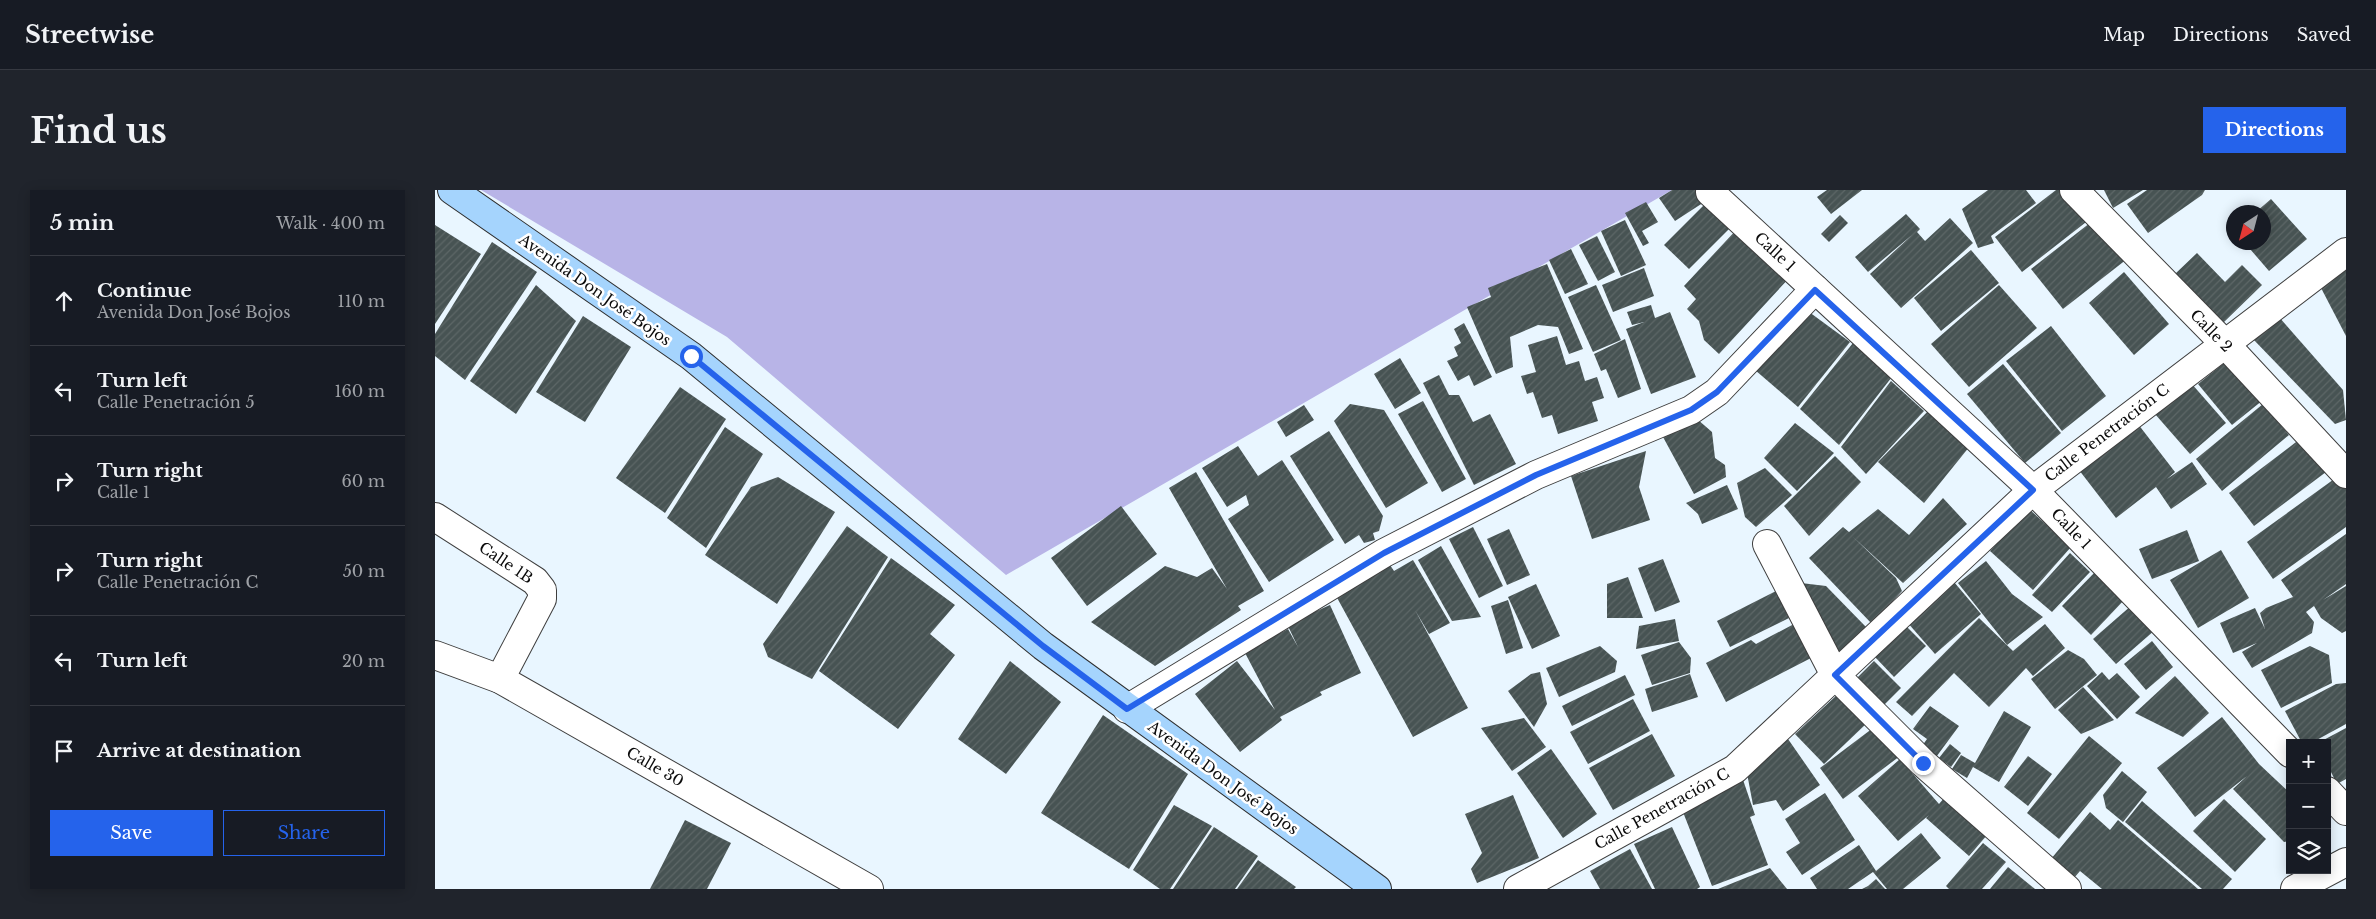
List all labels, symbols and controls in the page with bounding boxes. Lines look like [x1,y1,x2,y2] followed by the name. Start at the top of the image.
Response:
[25,20,154,49] text: Streetwise
[2103,24,2145,46] text: Map
[2173,24,2269,46] text: Directions
[2297,24,2351,46] text: Saved
[2203,107,2346,153] button: Directions
[30,109,167,152] text: Find us
[2226,205,2271,250] north arrow
[50,210,114,236] text: 5 min
[276,213,385,233] text: Walk · 400 m
[1751,228,1800,276] street label: Calle 1
[515,229,675,350] street label: Avenida Don José Bojos
[97,279,192,302] text: Continue
[50,287,78,315] icon: ahead
[338,291,385,311] text: 110 m
[97,302,291,322] text: Avenida Don José Bojos
[2186,305,2236,356] street label: Calle 2
[680,345,703,368] route start
[97,369,188,392] text: Turn left
[50,377,78,405] icon: left
[2041,380,2173,486] street label: Calle Penetración C
[334,381,385,401] text: 160 m
[97,392,254,412] text: Calle Penetración 5
[97,459,203,482] text: Turn right
[50,467,78,495] icon: right
[342,471,385,491] text: 60 m
[97,482,150,502] text: Calle 1
[2047,504,2095,553] street label: Calle 1
[476,538,537,588] street label: Calle 1B
[97,549,203,572] text: Turn right
[50,557,78,585] icon: right
[343,561,385,581] text: 50 m
[97,572,258,592] text: Calle Penetración C
[50,647,78,675] icon: left
[97,649,188,672] text: Turn left
[342,651,385,671] text: 20 m
[1144,716,1302,839] street label: Avenida Don José Bojos
[50,737,78,765] icon: arrive
[97,739,301,762] text: Arrive at destination
[2286,739,2331,874] map controls
[2286,739,2331,784] button: +
[623,743,687,791] street label: Calle 30
[1912,752,1935,775] route end
[1591,764,1732,854] street label: Calle Penetración C
[2286,784,2331,829] button: −
[50,810,213,856] button: Save
[223,810,385,856] button: Share
[2286,829,2331,874] button: layers

